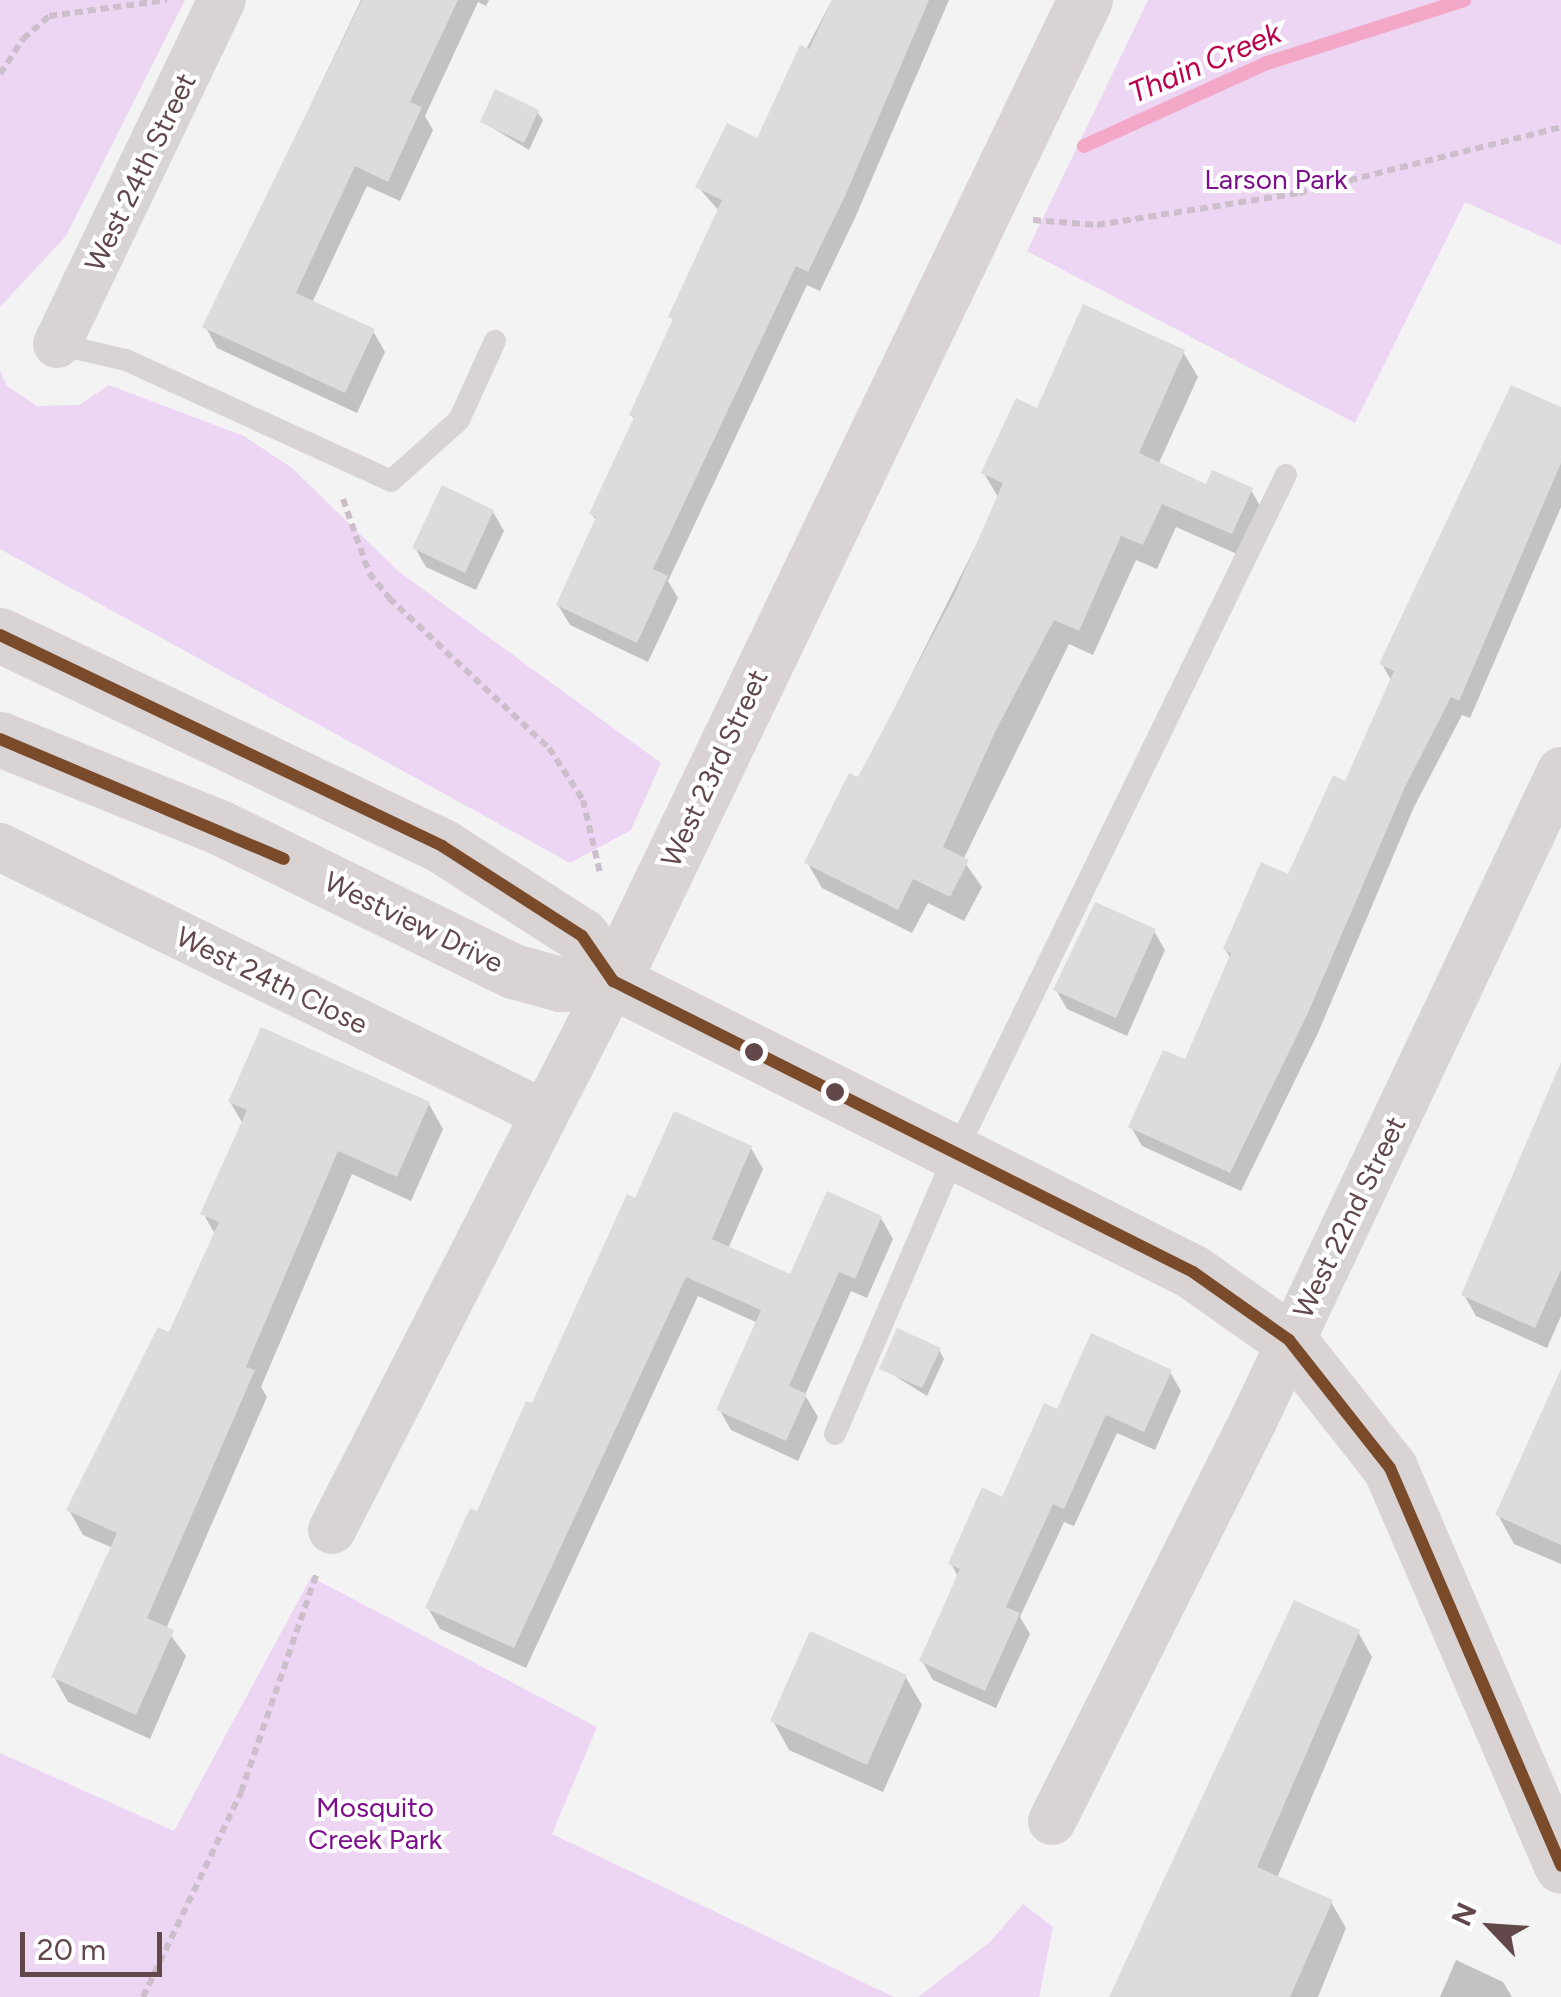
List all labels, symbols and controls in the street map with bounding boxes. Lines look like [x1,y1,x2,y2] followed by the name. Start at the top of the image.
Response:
[1124,15,1286,111] water label: Thain Creek
[78,68,202,276] street label: West 24th Street
[1204,162,1348,196] park label: Larson Park
[654,664,774,872] street label: West 23rd Street
[319,864,509,980] street label: Westview Drive
[171,919,373,1041] street label: West 24th Close
[744,1042,764,1062] unlabelled marker
[825,1082,845,1102] unlabelled marker
[1286,1111,1412,1323] street label: West 22nd Street
[308,1790,442,1856] park label: Mosquito Creek Park
[1441,1877,1541,1977] north arrow
[1444,1897,1484,1931] text: N
[25,1912,168,1974] scale bar
[37,1931,106,1968] text: 20 m

